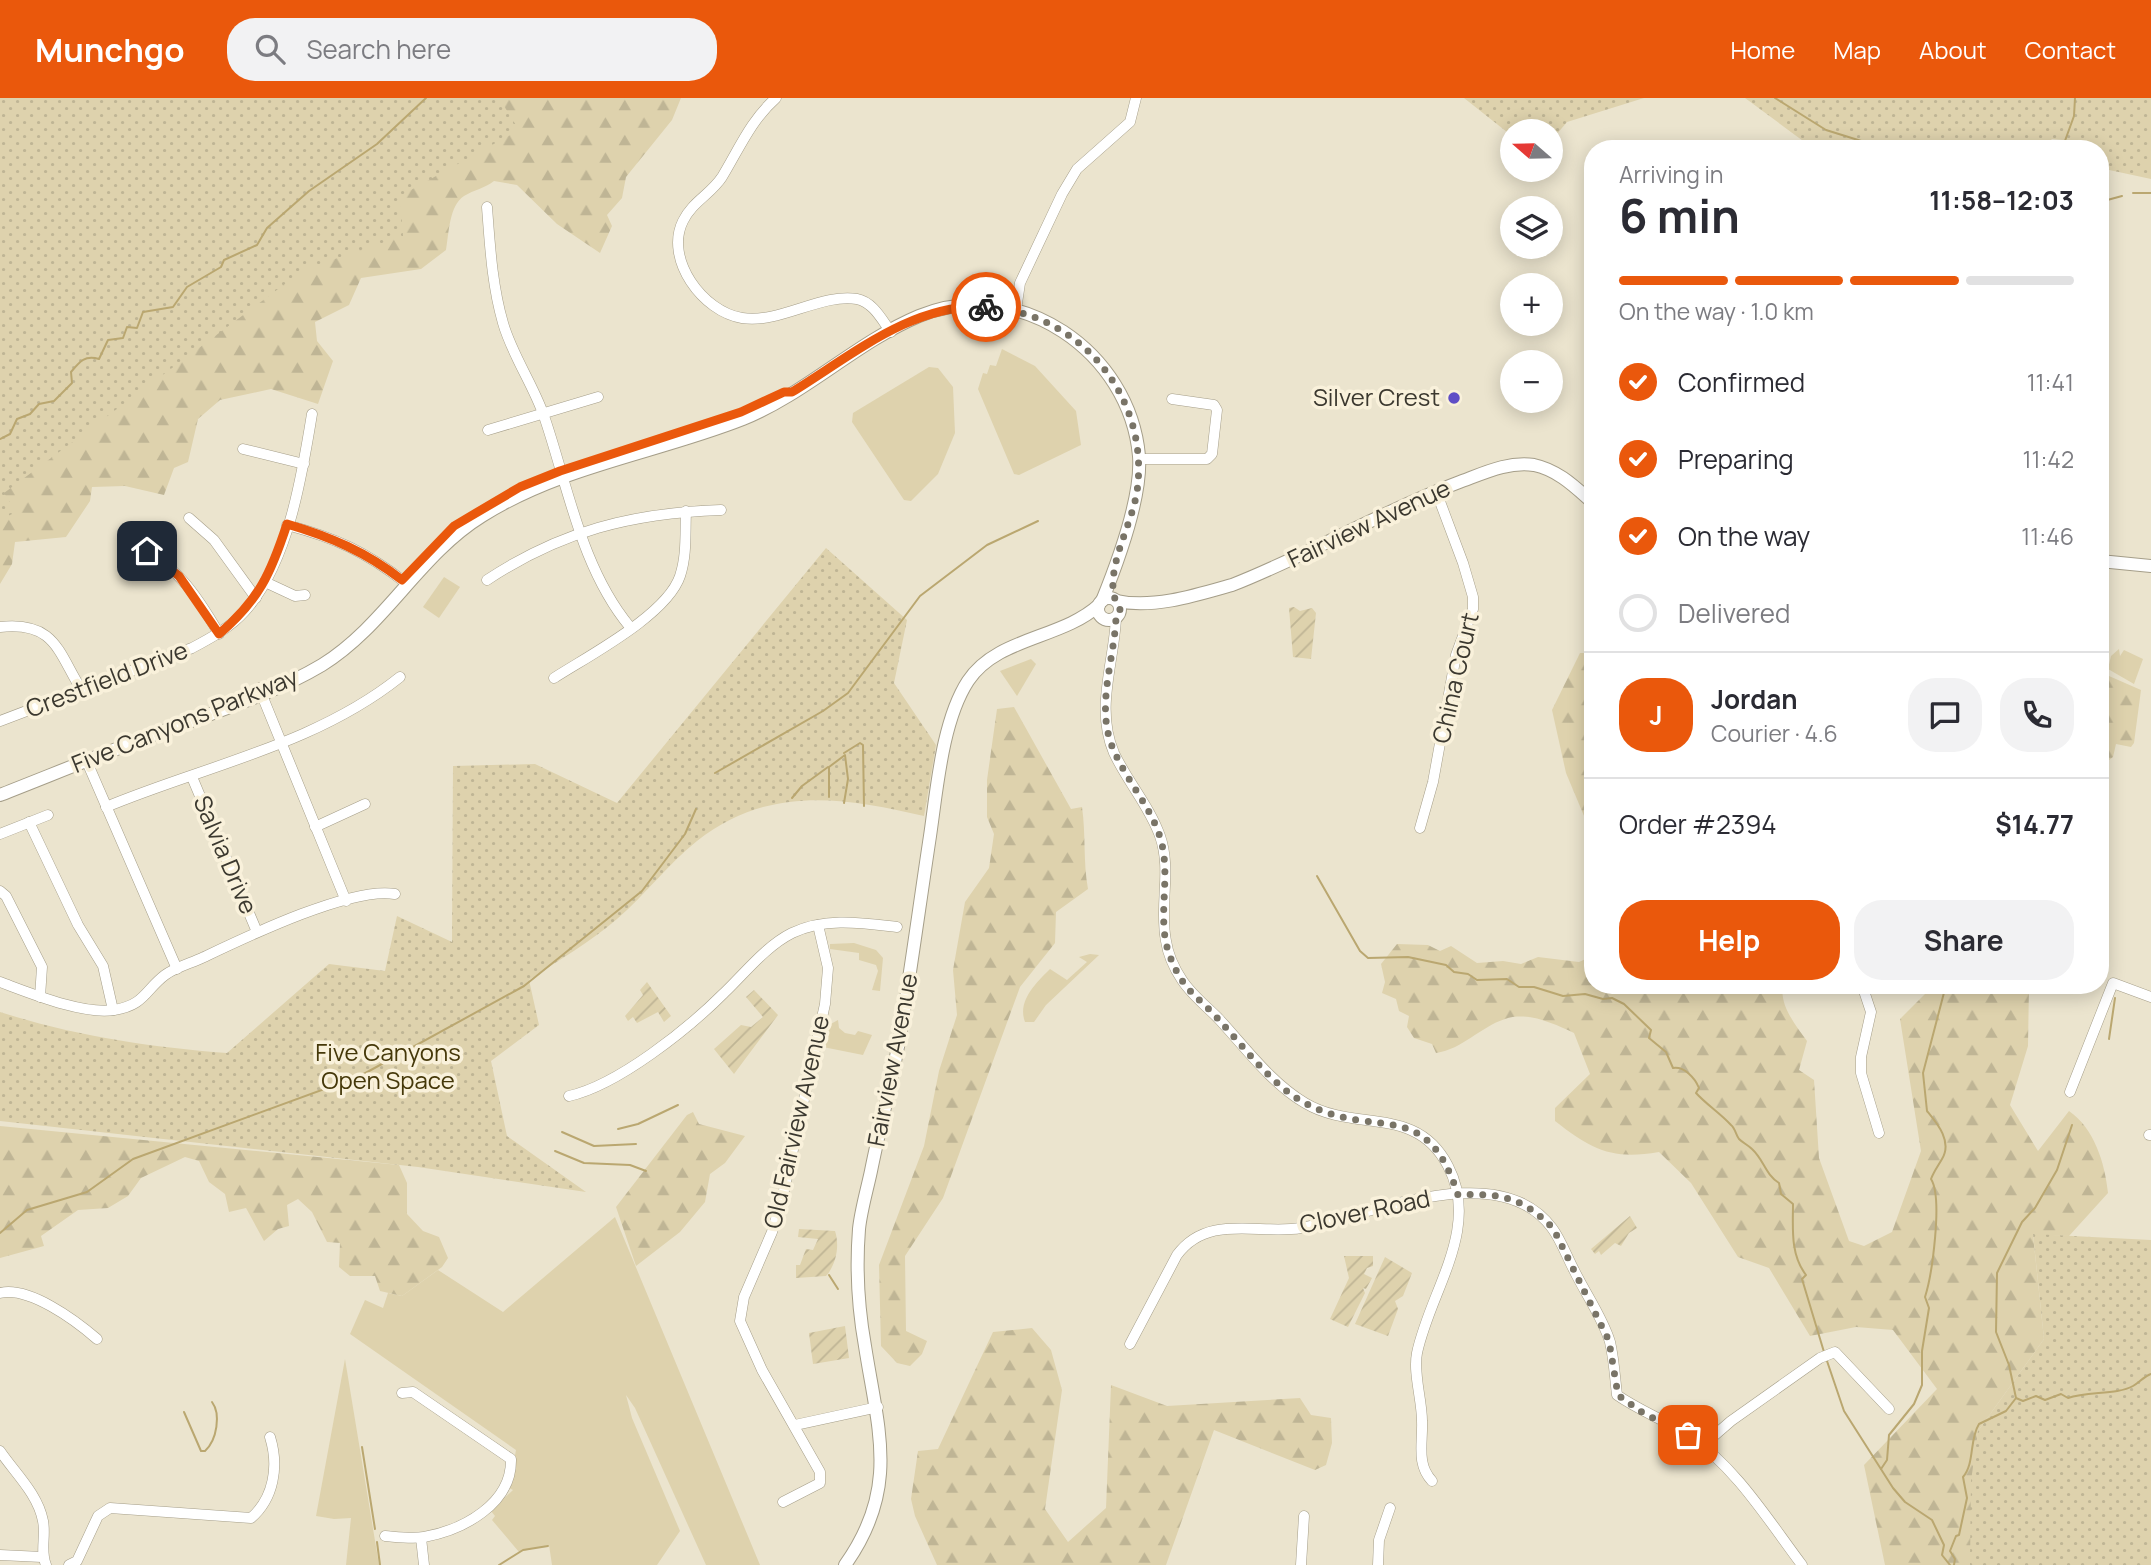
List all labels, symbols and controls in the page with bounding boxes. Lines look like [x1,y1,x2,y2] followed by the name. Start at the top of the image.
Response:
[227,18,717,81] search box
[35,27,185,72] text: Munchgo
[251,30,289,68] icon: search
[307,31,451,67] text: Search here
[1730,33,1795,66] text: Home
[1833,33,1881,66] text: Map
[1919,33,1987,66] text: About
[2025,33,2116,66] text: Contact
[1500,119,1563,182] north arrow
[1500,119,1563,413] map controls
[1619,158,1724,190] text: Arriving in
[1929,182,2074,218] text: 11:58–12:03
[1619,184,1740,247] text: 6 min
[1500,196,1563,259] button: layers
[951,272,1021,342] courier
[1500,273,1563,336] button: +
[967,288,1005,326] icon: bike
[1619,295,1814,327] text: On the way · 1.0 km
[1500,350,1563,413] button: −
[1619,363,1657,401] icon: check
[1678,364,1805,400] text: Confirmed
[2027,366,2074,398] text: 11:41
[1313,380,1440,413] place label: Silver Crest
[1446,390,1462,406] marker: Silver Crest
[1619,440,1657,478] icon: check
[1678,441,1794,477] text: Preparing
[2023,443,2074,475] text: 11:42
[1282,471,1455,575] street label: Fairview Avenue
[1619,517,1657,555] icon: check
[1678,518,1810,554] text: On the way
[2021,520,2074,552] text: 11:46
[117,521,177,581] pin
[128,532,166,570] icon: home
[1678,595,1790,631] text: Delivered
[1423,609,1486,746] street label: China Court
[21,633,192,725] street label: Crestfield Drive
[66,659,303,780] street label: Five Canyons Parkway
[1908,678,1982,752] button: chat
[2000,678,2074,752] button: phone
[1711,681,1797,717] text: Jordan
[1649,697,1663,733] text: J
[1711,717,1838,749] text: Courier · 4.6
[187,790,266,919] street label: Salvia Drive
[1619,806,1777,842] text: Order #2394
[1995,806,2074,842] text: $14.77
[1619,900,1840,980] button: Help
[1854,900,2074,980] button: Share
[859,970,925,1149] street label: Fairview Avenue
[755,1012,836,1232] street label: Old Fairview Avenue
[315,1035,461,1096] park label: Five Canyons Open Space
[1296,1181,1433,1240] street label: Clover Road
[1658,1405,1718,1465] pin
[1669,1416,1707,1454] icon: bag

